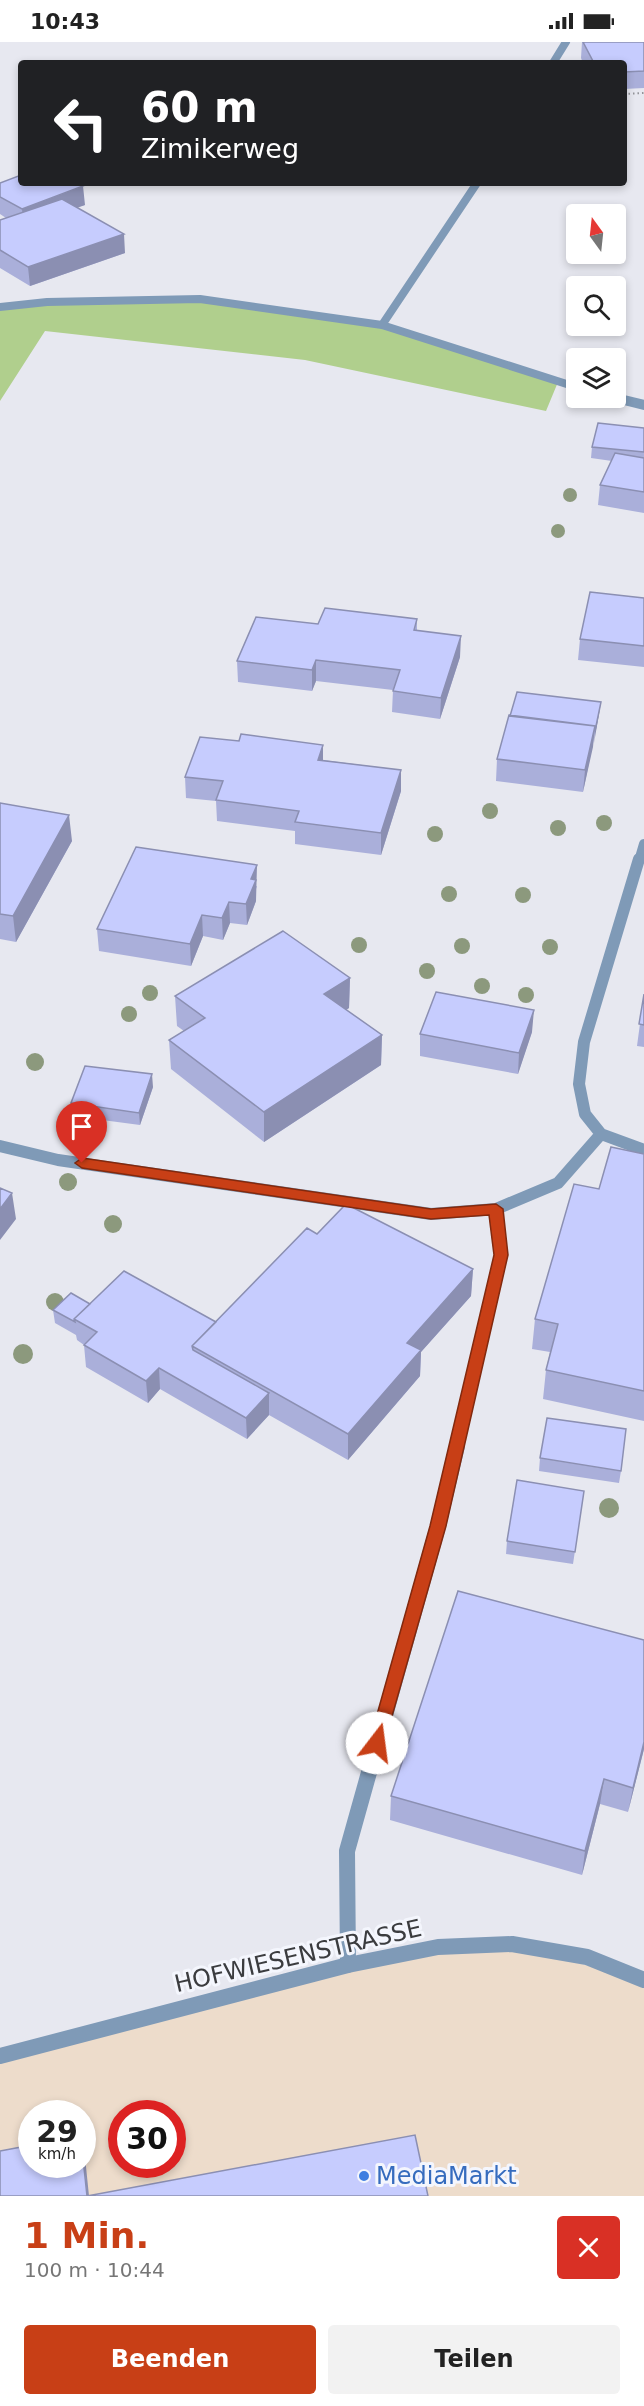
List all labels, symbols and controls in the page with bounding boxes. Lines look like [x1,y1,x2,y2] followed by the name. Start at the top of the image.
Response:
[30,9,100,34] text: 10:43
[141,83,258,132] text: 60 m
[42,84,120,162] icon: left
[141,133,299,164] text: Zimikerweg
[566,204,626,264] north arrow
[566,204,626,408] map controls
[566,276,626,336] button: search
[566,348,626,408] button: layers
[56,1101,107,1163] pin
[65,1110,98,1143] icon: arrive
[345,1711,409,1775] position arrow
[172,1914,424,1998] street label: HOFWIESENSTRASSE
[108,2100,186,2178] speed limit sign: 30
[36,2114,78,2149] text: 29
[38,2145,76,2163] text: km/h
[376,2162,517,2190] place label: MediaMarkt
[357,2169,371,2183] marker: MediaMarkt
[24,2215,149,2256] text: 1 Min.
[557,2216,620,2279] button: close
[24,2258,165,2282] text: 100 m · 10:44
[24,2325,316,2394] button: Beenden
[328,2325,620,2394] button: Teilen

